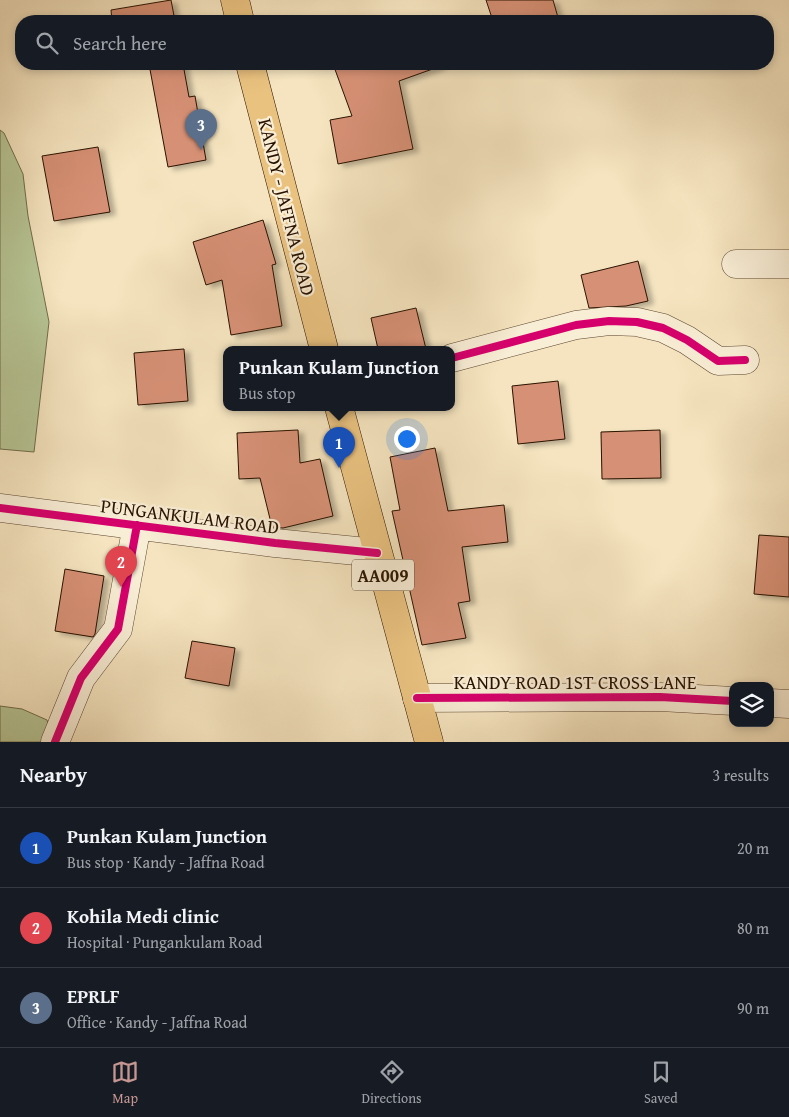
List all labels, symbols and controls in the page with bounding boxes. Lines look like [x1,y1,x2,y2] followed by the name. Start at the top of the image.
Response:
[15,15,774,70] search box
[33,29,61,57] icon: search
[73,29,167,57] text: Search here
[185,109,217,150] pin: 3
[251,115,323,299] street label: KANDY - JAFFNA ROAD
[223,346,455,411] popup
[239,353,439,381] text: Punkan Kulam Junction
[239,381,295,405] text: Bus stop
[394,426,420,452] your location
[323,427,355,468] pin: 1
[99,491,281,541] street label: PUNGANKULAM ROAD
[105,546,137,587] pin: 2
[352,560,414,590] road number: AA009
[454,668,697,696] street label: KANDY ROAD 1ST CROSS LANE
[729,682,774,727] map controls
[729,682,774,727] button: layers
[20,759,87,790] text: Nearby
[712,763,769,787] text: 3 results
[67,822,267,850] text: Punkan Kulam Junction
[32,836,40,860] text: 1
[737,836,769,860] text: 20 m
[67,850,265,874] text: Bus stop · Kandy - Jaffna Road
[67,902,219,930] text: Kohila Medi clinic
[32,916,40,940] text: 2
[737,916,769,940] text: 80 m
[67,930,262,954] text: Hospital · Pungankulam Road
[67,982,120,1010] text: EPRLF
[32,996,40,1020] text: 3
[737,996,769,1020] text: 90 m
[67,1010,247,1034] text: Office · Kandy - Jaffna Road
[111,1058,139,1108] tab: Map
[361,1058,422,1108] tab: Directions
[644,1058,678,1108] tab: Saved

